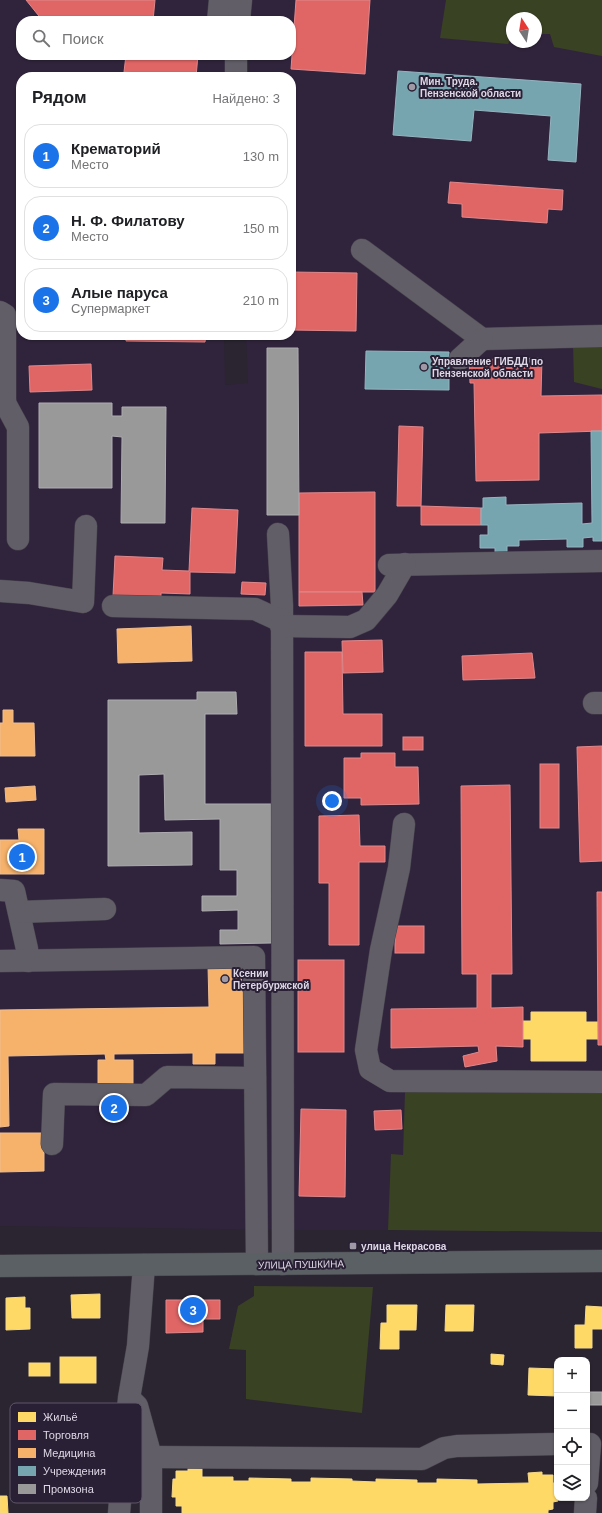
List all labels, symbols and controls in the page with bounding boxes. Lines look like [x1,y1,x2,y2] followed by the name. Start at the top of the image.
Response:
[506,12,542,48] north arrow
[16,16,296,60] search box
[30,27,52,49] icon: search
[62,30,104,47] text: Поиск
[420,76,521,99] place label: Мин. Труда. Пензенской области
[407,82,417,92] marker: Мин. Труда. Пензенской области
[32,88,87,107] text: Рядом
[212,91,280,106] text: Найдено: 3
[71,140,161,157] text: Крематорий
[42,149,50,164] text: 1
[243,149,279,164] text: 130 m
[71,157,109,172] text: Место
[71,212,185,229] text: Н. Ф. Филатову
[42,221,50,236] text: 2
[243,221,279,236] text: 150 m
[71,229,109,244] text: Место
[71,284,168,301] text: Алые паруса
[42,293,50,308] text: 3
[243,293,279,308] text: 210 m
[71,301,150,316] text: Супермаркет
[432,356,543,379] place label: Управление ГИБДД по Пензенской области
[419,362,429,372] marker: Управление ГИБДД по Пензенской области
[322,791,342,811] your location
[9,842,35,872] pin: 1
[233,968,309,991] place label: Ксении Петербуржской
[220,974,230,984] marker: Ксении Петербуржской
[101,1093,127,1123] pin: 2
[348,1241,358,1251] marker: улица Некрасова
[361,1241,447,1252] place label: улица Некрасова
[258,1258,345,1271] street label: УЛИЦА ПУШКИНА
[180,1295,206,1325] pin: 3
[554,1357,590,1501] map controls
[554,1357,590,1393] button: +
[554,1393,590,1429] button: −
[10,1403,142,1503] legend
[43,1411,78,1423] text: Жильё
[43,1429,89,1441] text: Торговля
[554,1429,590,1465] button: locate
[43,1447,96,1459] text: Медицина
[43,1465,106,1477] text: Учреждения
[554,1465,590,1501] button: layers
[43,1483,95,1495] text: Промзона

